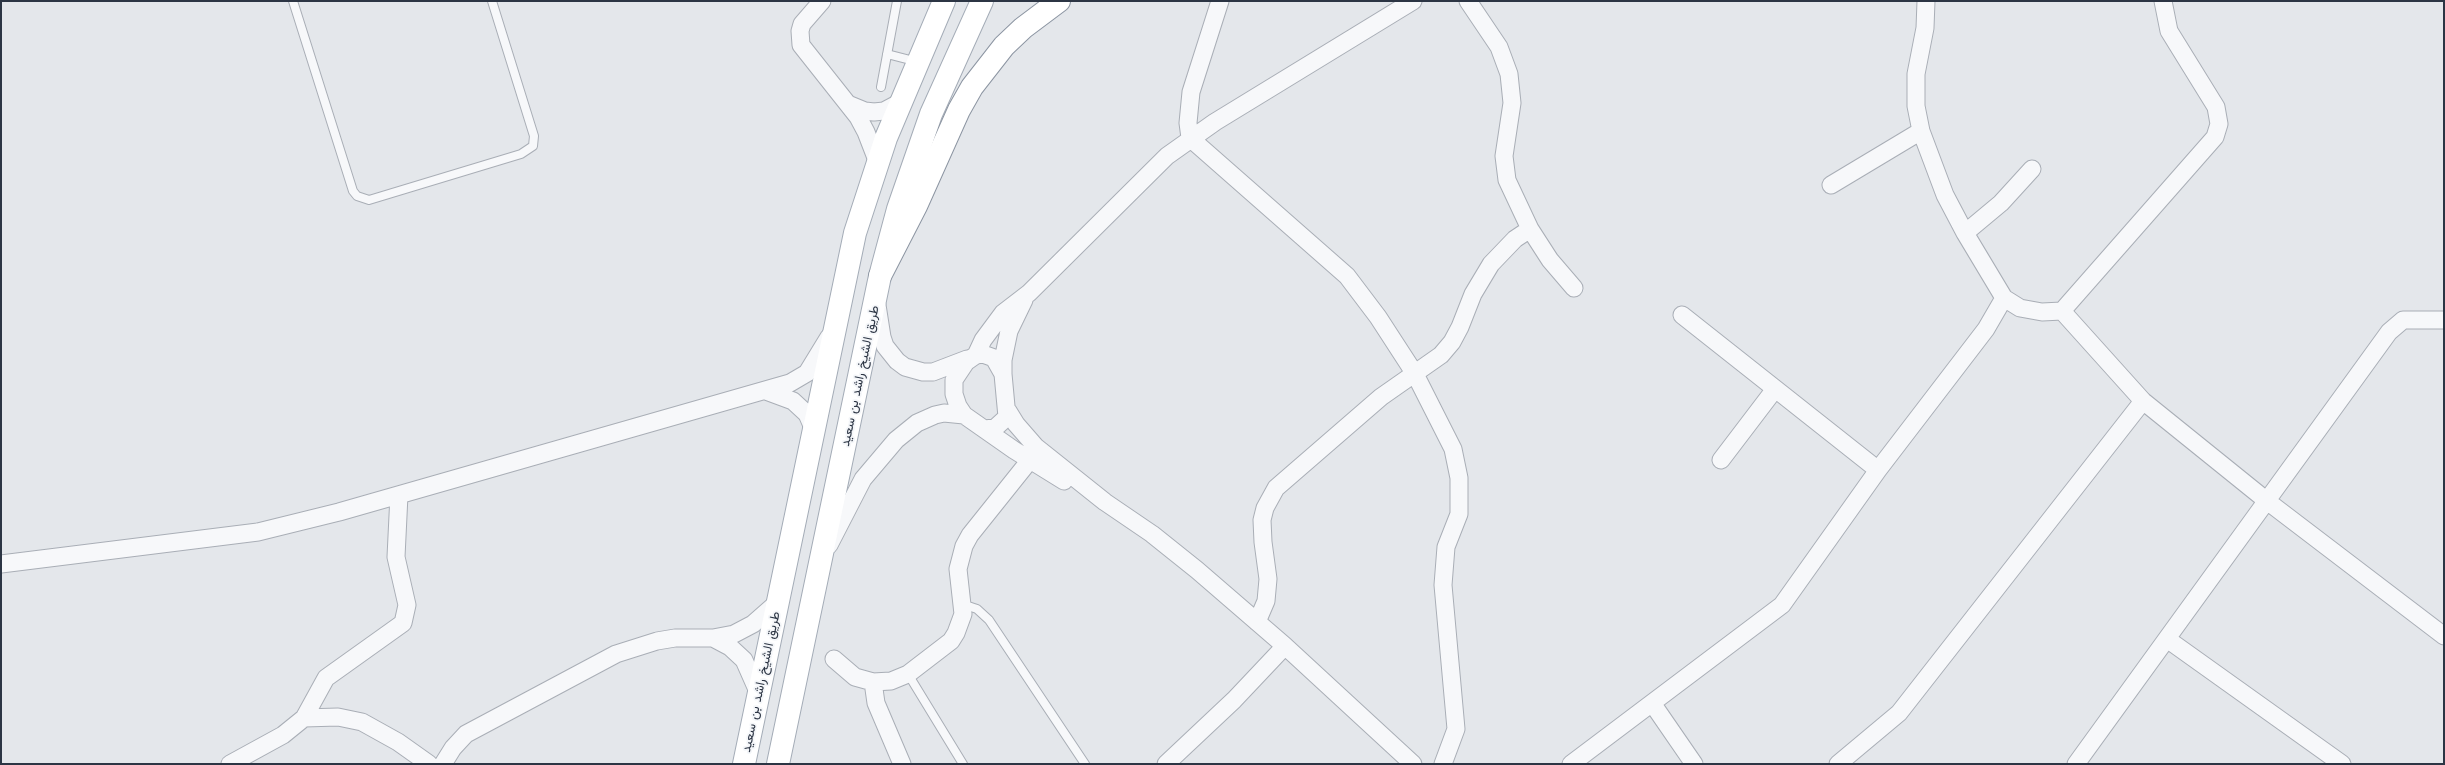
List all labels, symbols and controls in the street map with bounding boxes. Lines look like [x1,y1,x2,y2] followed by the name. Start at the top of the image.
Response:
[837,304,883,448] street label: طريق الشيخ راشد بن سعيد
[738,610,784,754] street label: طريق الشيخ راشد بن سعيد

